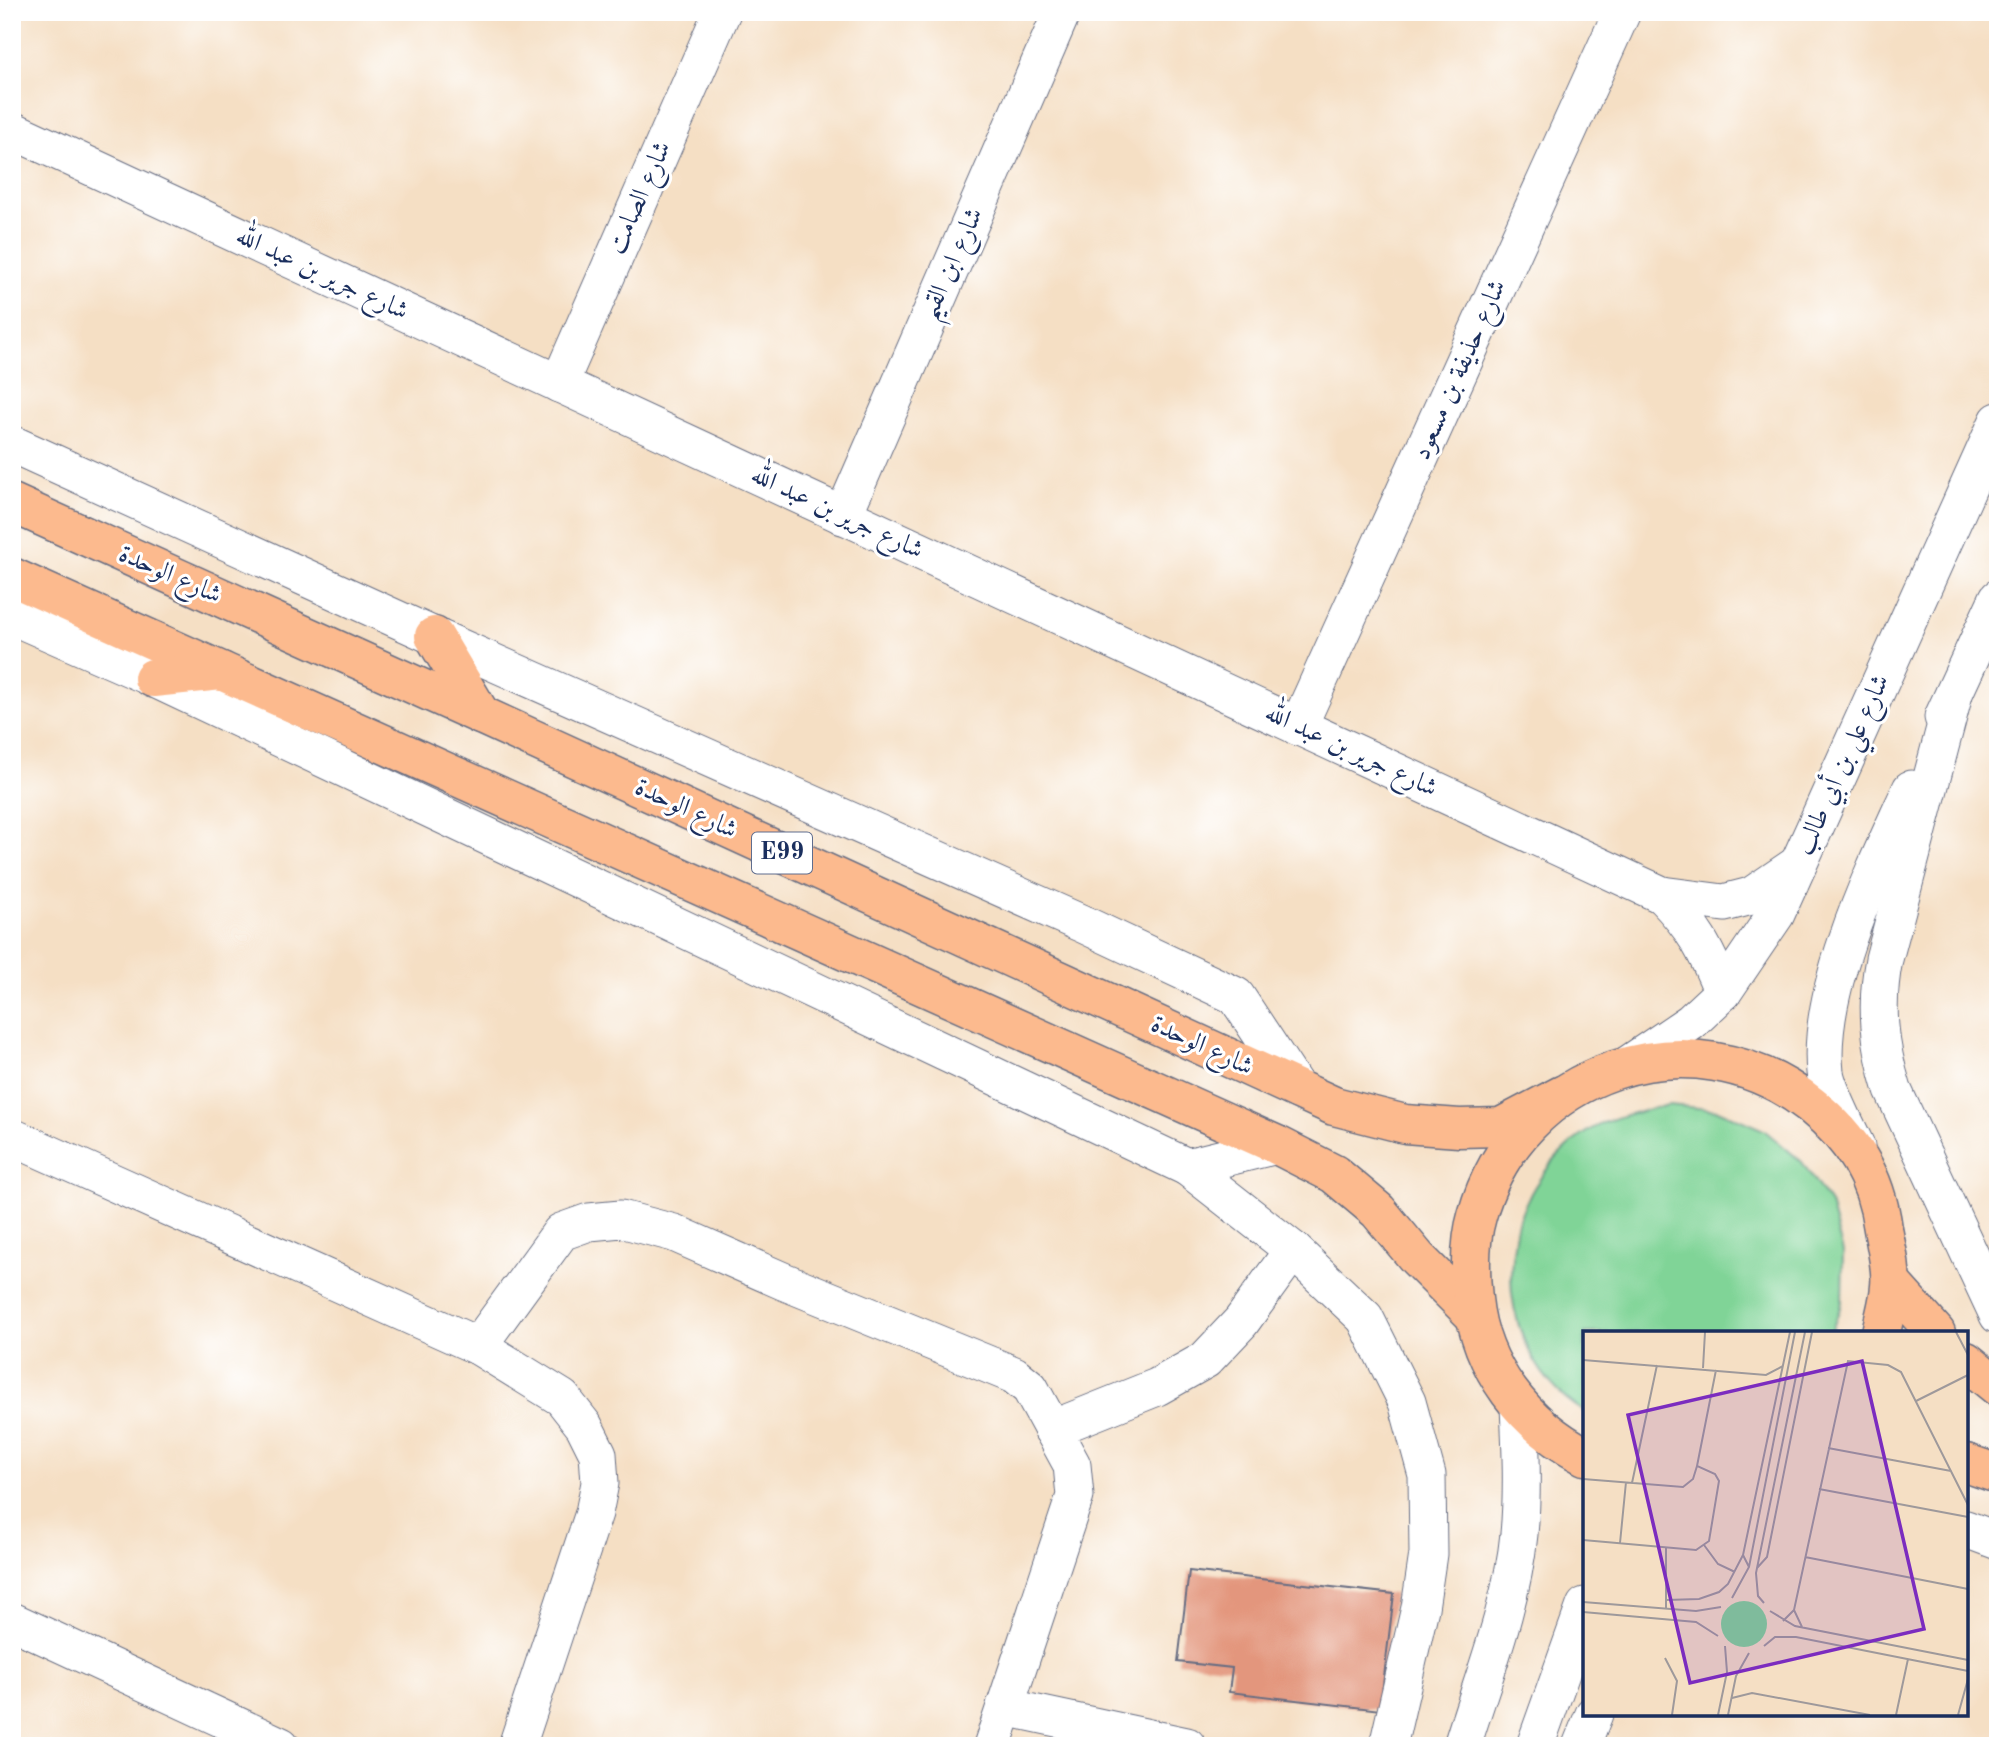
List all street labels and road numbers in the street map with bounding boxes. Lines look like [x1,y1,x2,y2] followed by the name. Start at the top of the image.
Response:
[604,138,683,261] street label: شارع الصامت
[916,204,998,328] street label: شارع ابن القيم
[229,215,416,332] street label: شارع جرير بن عبد الله
[1409,276,1518,467] street label: شارع حذيفة بن مسعود
[744,454,931,571] street label: شارع جرير بن عبد الله
[112,541,225,615] street label: شارع الوحدة
[1786,668,1904,863] street label: شارع علي بن أبي طالب
[1258,692,1445,809] street label: شارع جرير بن عبد الله
[628,774,741,850] street label: شارع الوحدة
[752,832,812,874] road number: E99
[1144,1011,1257,1087] street label: شارع الوحدة

